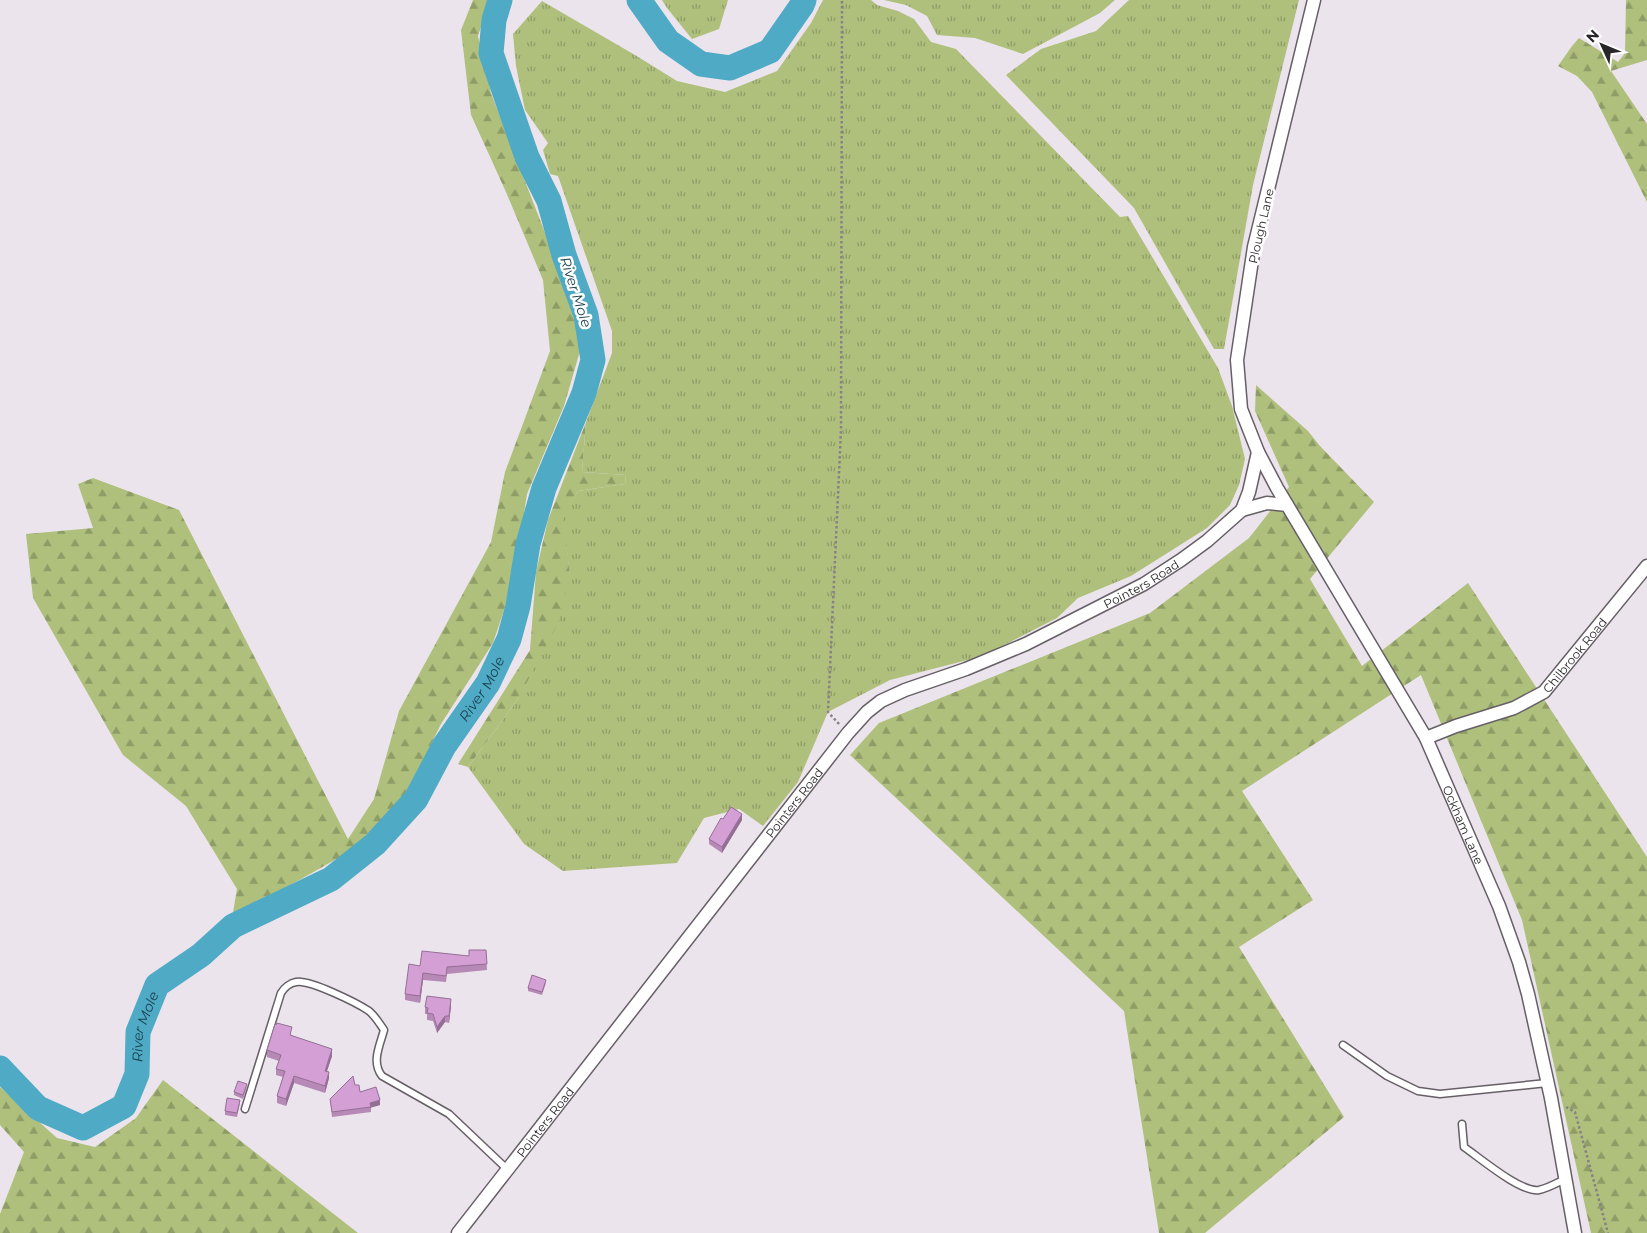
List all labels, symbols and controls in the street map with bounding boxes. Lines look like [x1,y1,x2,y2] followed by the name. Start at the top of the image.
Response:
[1577,20,1627,70] north arrow
[1582,26,1603,46] text: N
[1245,187,1277,265] street label: Plough Lane
[556,254,596,330] water label: River Mole
[1101,556,1181,611] street label: Pointers Road
[1539,614,1610,696] street label: Chilbrook Road
[455,653,508,725] water label: River Mole
[762,765,826,840] street label: Pointers Road
[1440,783,1487,866] street label: Ockham Lane
[128,989,163,1062] water label: River Mole
[513,1084,577,1160] street label: Pointers Road

